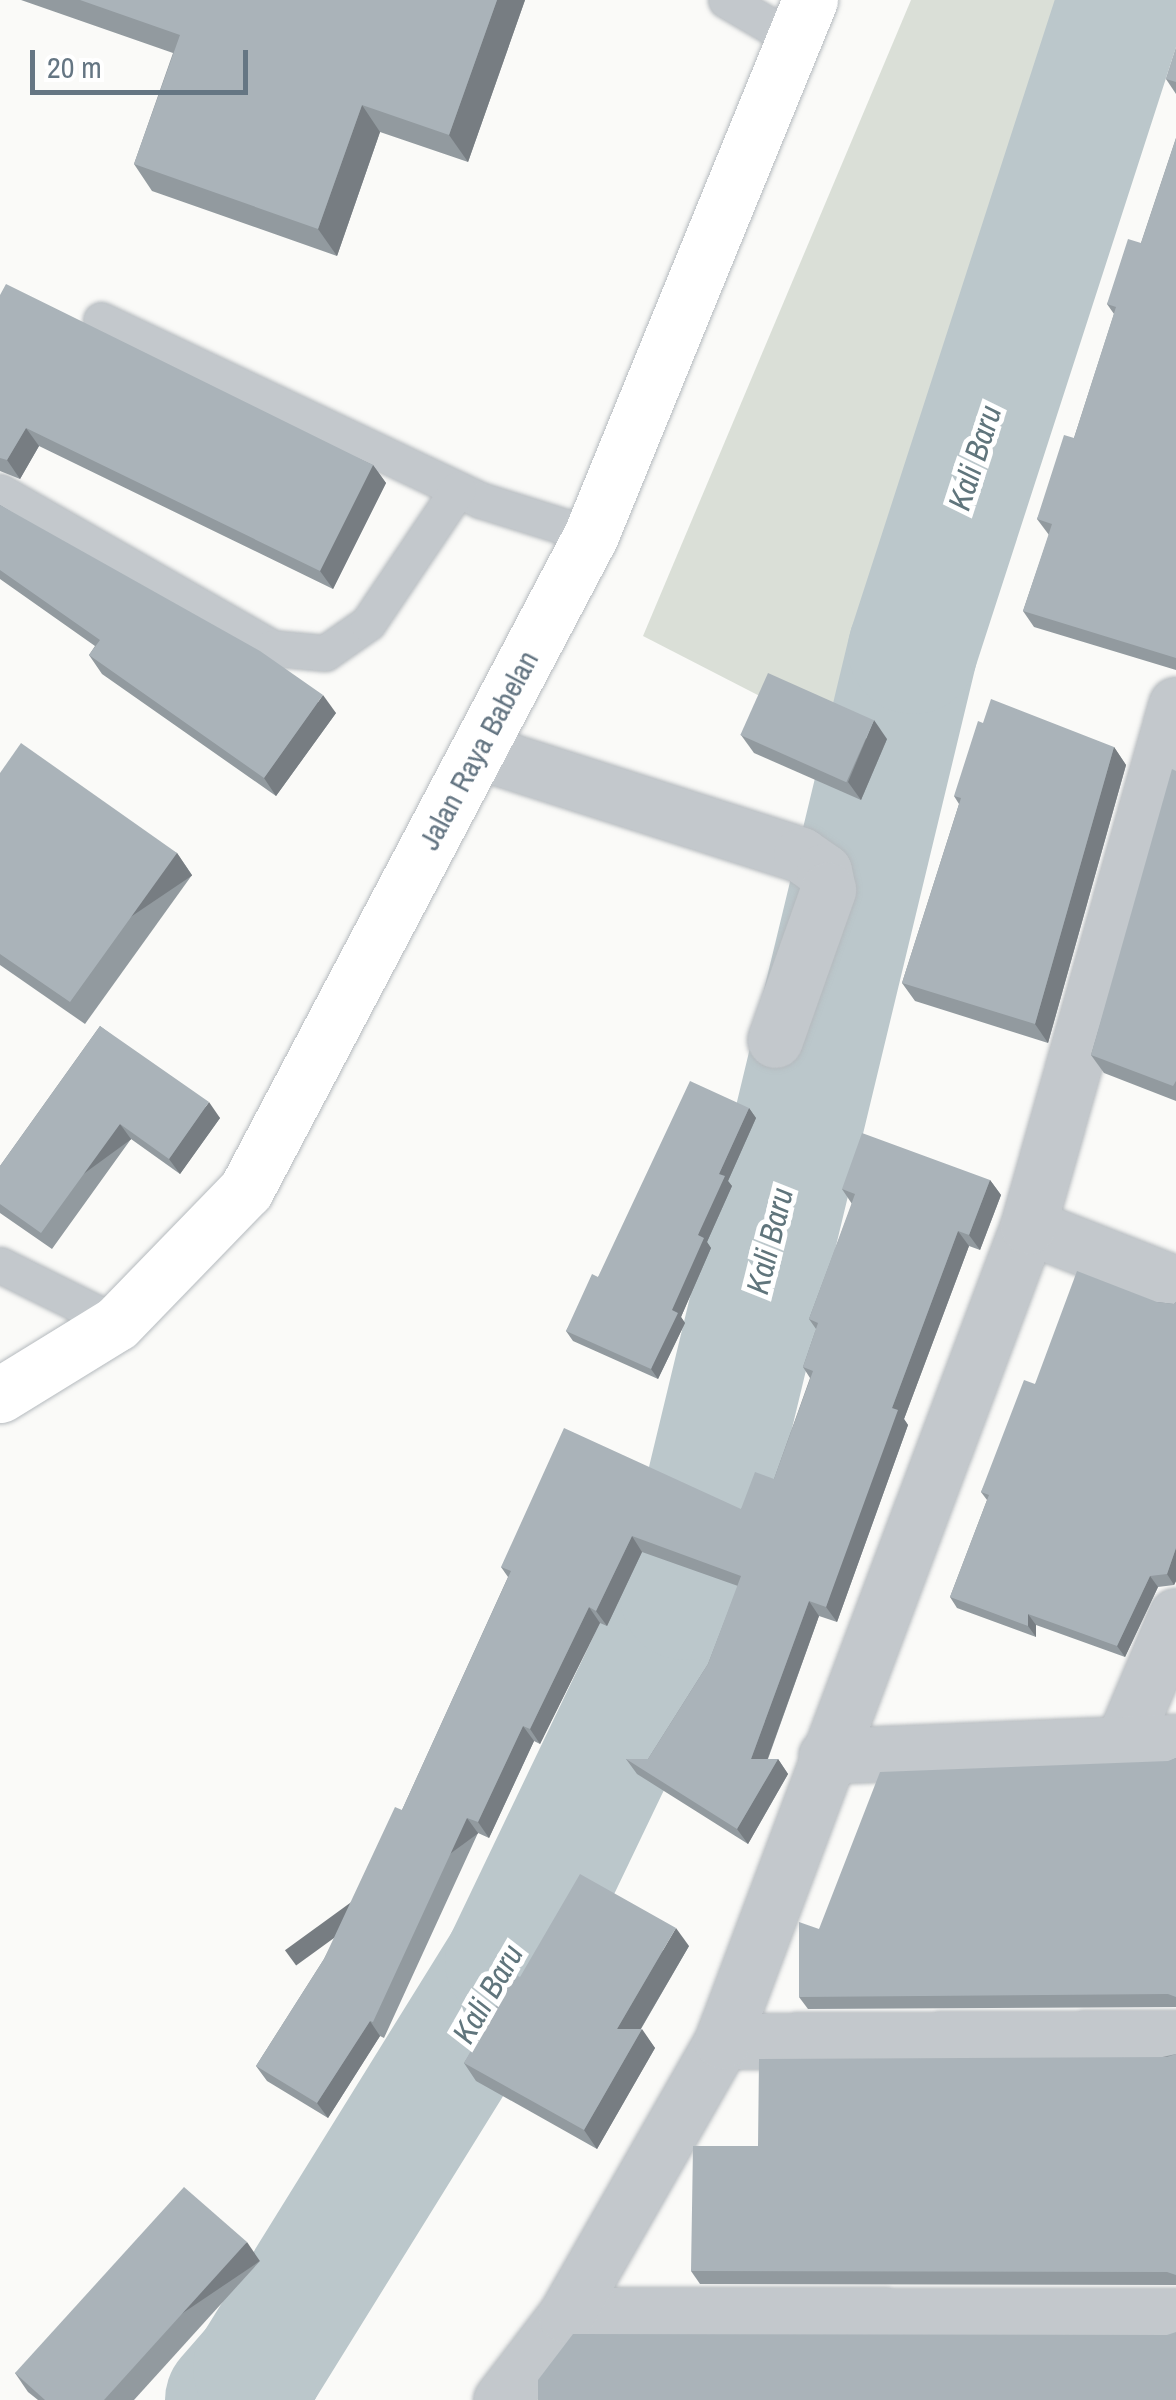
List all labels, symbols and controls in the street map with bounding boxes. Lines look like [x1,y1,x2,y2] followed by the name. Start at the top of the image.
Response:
[35,30,252,92] scale bar
[47,47,102,87] text: 20 m
[940,401,1010,515] water label: Kali Baru
[410,644,546,856] street label: Jalan Raya Babelan
[738,1184,802,1298] water label: Kali Baru
[444,1938,532,2050] water label: Kali Baru

